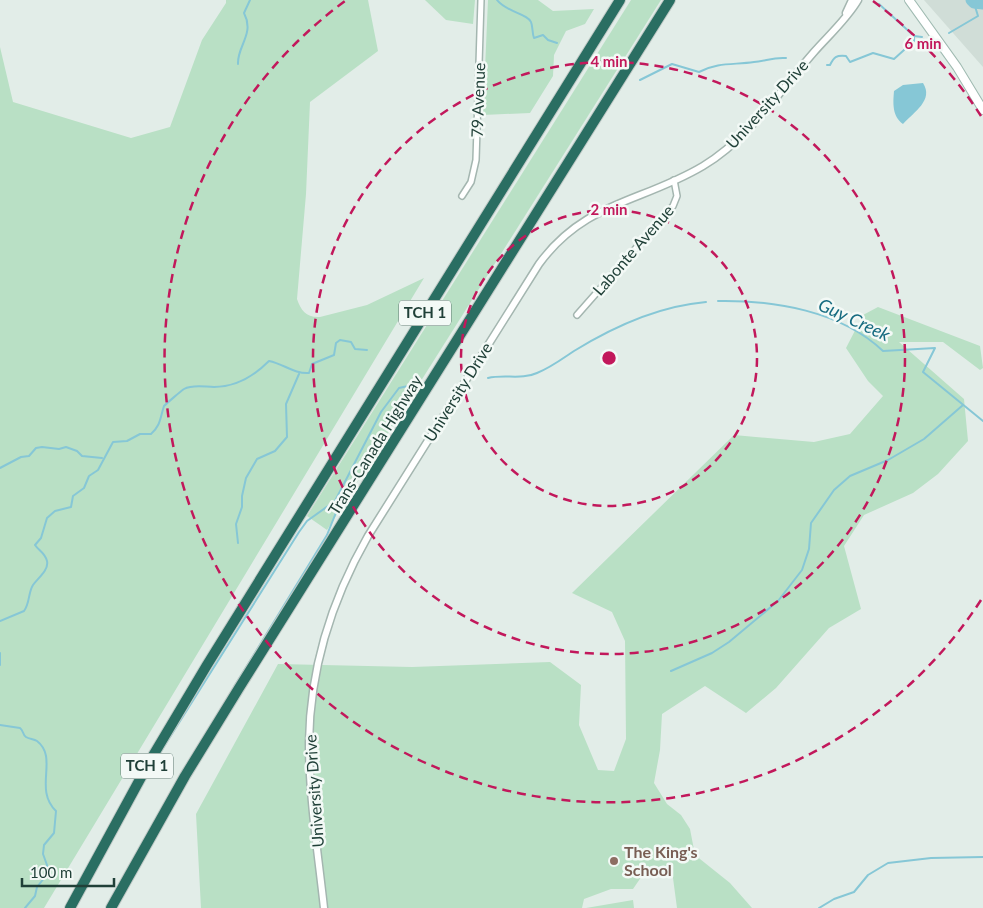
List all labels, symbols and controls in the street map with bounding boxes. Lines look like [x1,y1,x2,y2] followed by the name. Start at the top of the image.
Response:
[904,34,942,52] text: 6 min
[590,52,628,70] text: 4 min
[722,55,812,152] street label: University Drive
[467,62,488,138] street label: 79 Avenue
[590,200,628,218] text: 2 min
[588,201,677,299] street label: Labonte Avenue
[815,293,894,345] water label: Guy Creek
[399,300,451,326] road number: TCH 1
[420,339,496,445] street label: University Drive
[600,349,618,367] centre of rings
[324,371,426,518] street label: Trans-Canada Highway
[300,734,327,848] street label: University Drive
[121,754,173,778] road number: TCH 1
[624,842,698,879] place label: The King's School
[608,855,620,867] marker: The King's School
[22,856,115,888] scale bar
[30,863,72,881] text: 100 m

